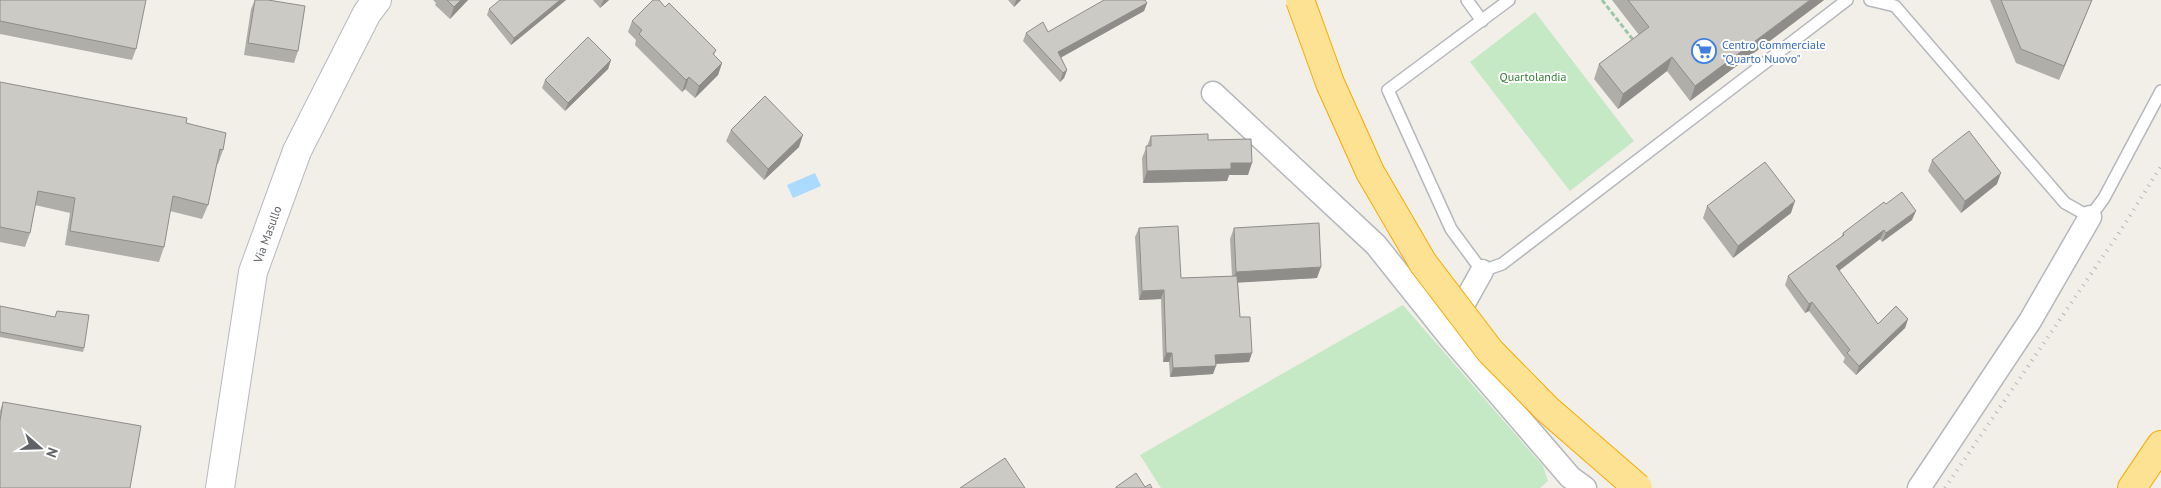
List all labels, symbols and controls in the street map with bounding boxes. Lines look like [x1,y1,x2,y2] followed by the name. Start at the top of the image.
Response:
[1722,37,1826,66] place label: Centro Commerciale "Quarto Nuovo"
[1691,38,1717,64] supermarket icon: Centro Commerciale "Quarto Nuovo"
[1499,69,1567,84] park label: Quartolandia
[249,203,284,265] street label: Via Masullo
[15,423,65,473] north arrow
[42,445,62,460] text: N

